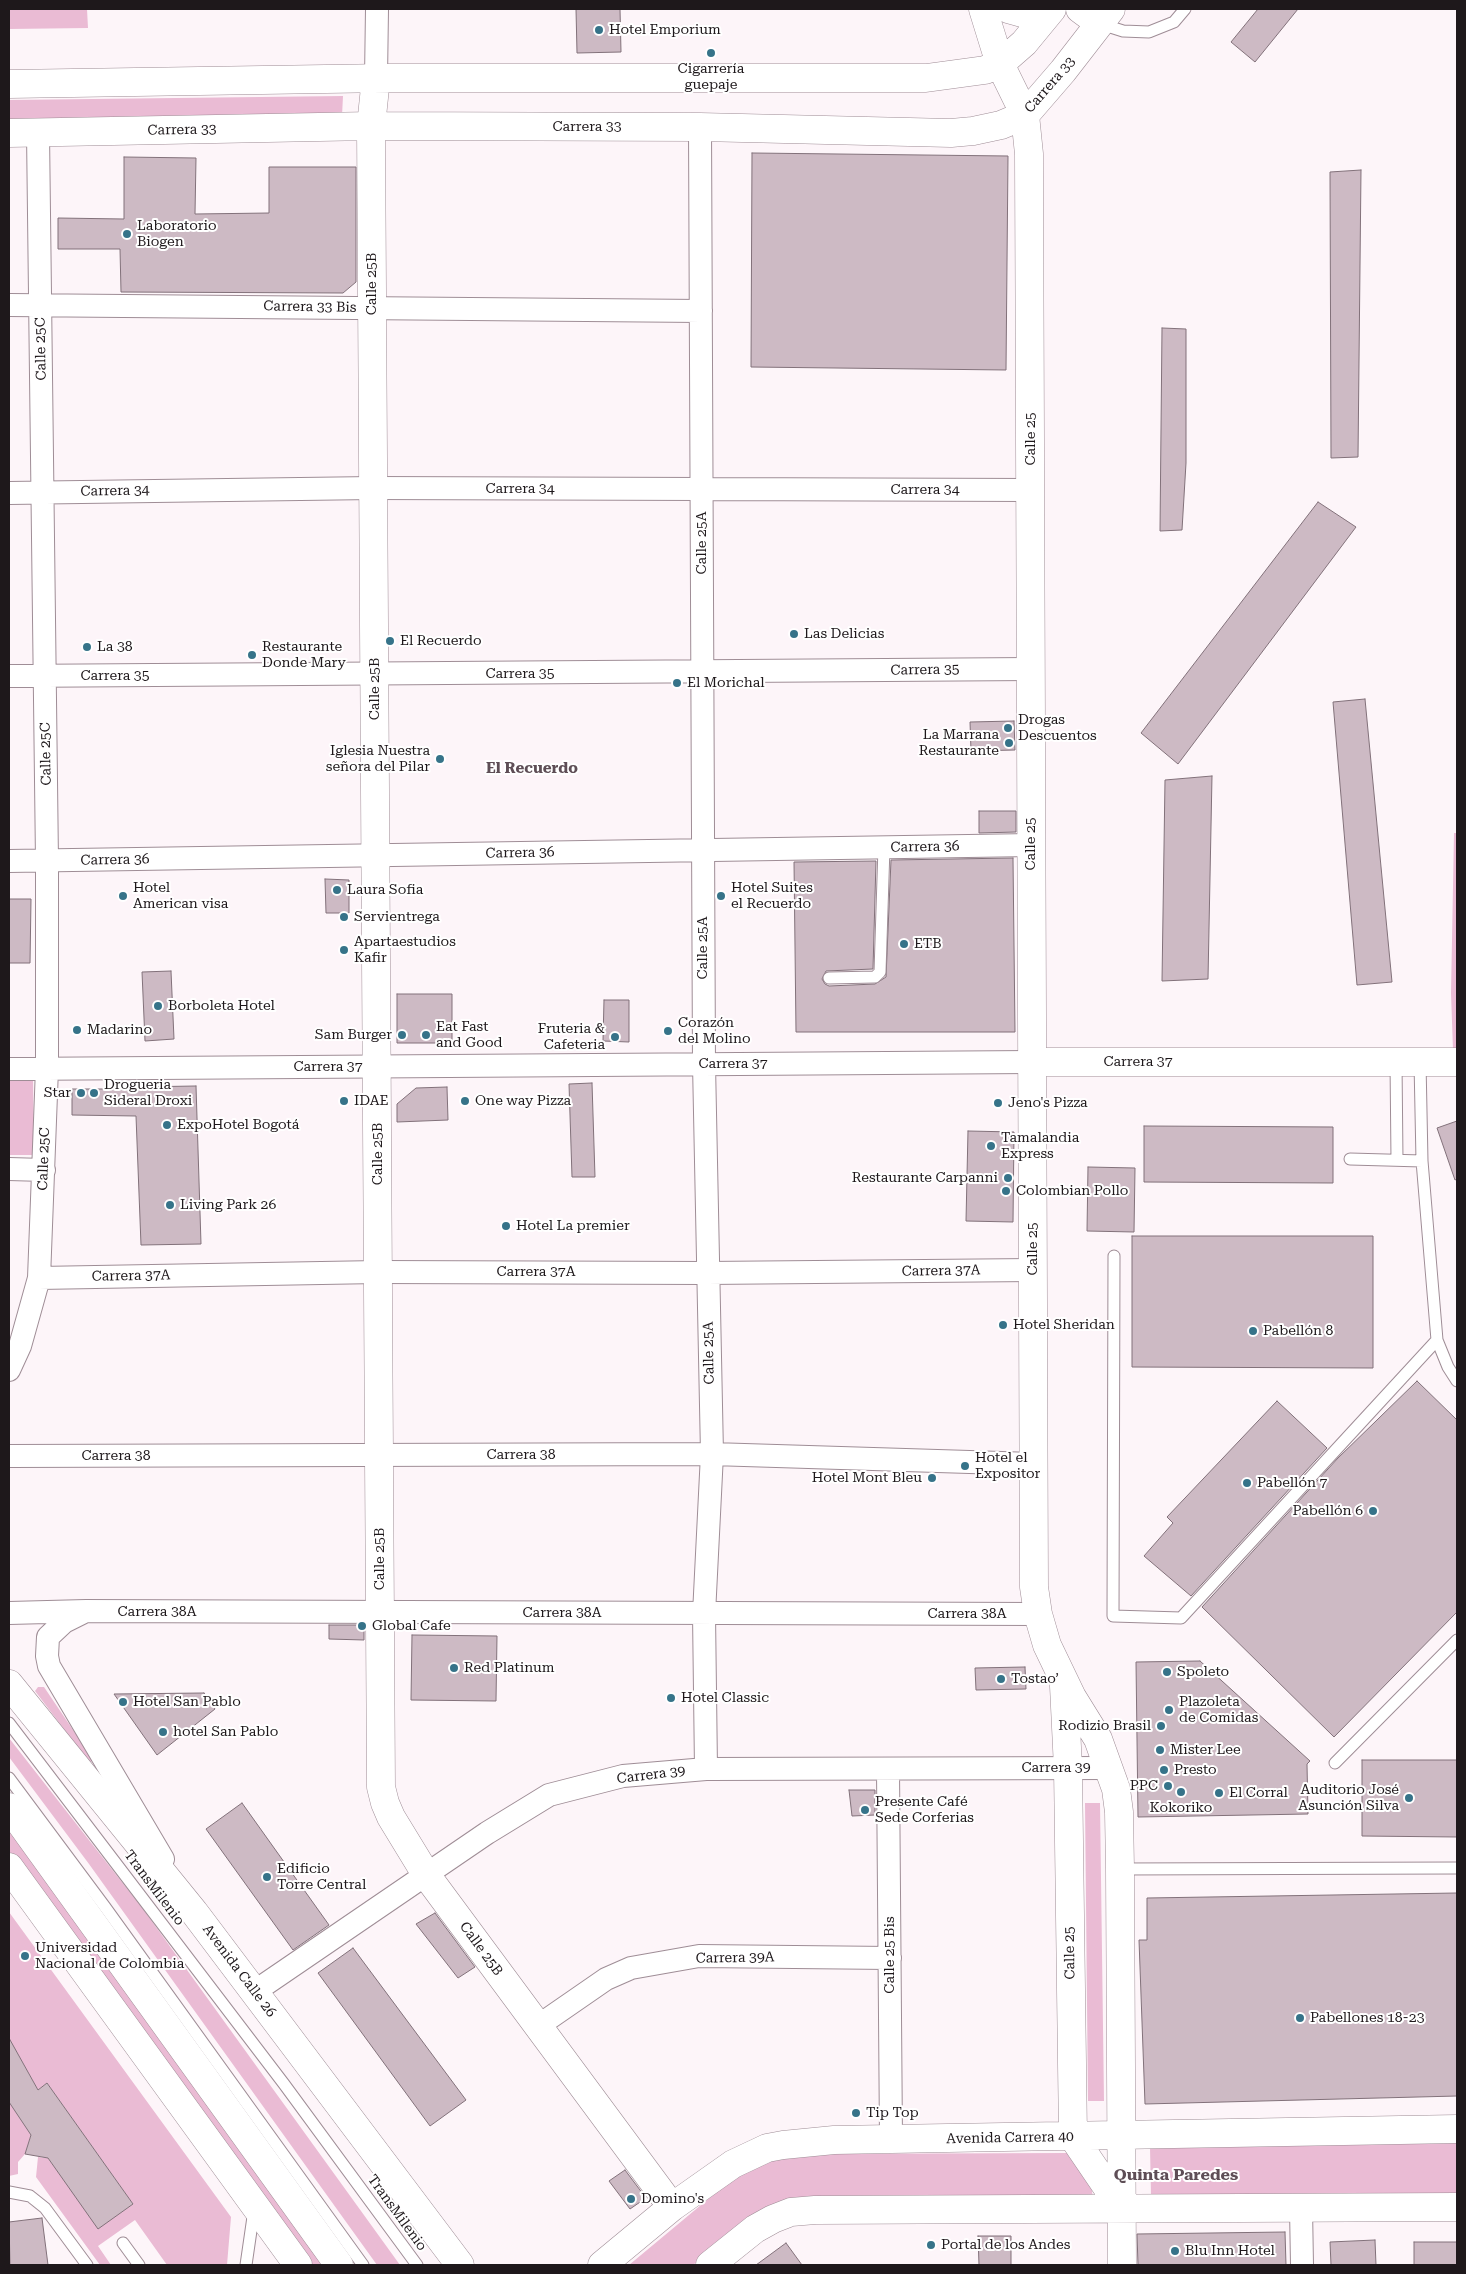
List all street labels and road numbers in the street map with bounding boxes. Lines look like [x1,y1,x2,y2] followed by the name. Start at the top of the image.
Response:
[1021,53,1079,117] street label: Carrera 33
[552,119,622,135] street label: Carrera 33
[147,121,217,139] street label: Carrera 33
[364,253,380,315] street label: Calle 25B
[263,298,357,316] street label: Carrera 33 Bis
[32,317,50,381] street label: Calle 25C
[1023,412,1039,466] street label: Calle 25
[485,481,555,497] street label: Carrera 34
[80,482,150,500] street label: Carrera 34
[890,482,960,498] street label: Carrera 34
[694,512,710,574] street label: Calle 25A
[367,658,383,720] street label: Calle 25B
[890,661,960,679] street label: Carrera 35
[485,666,555,682] street label: Carrera 35
[80,668,150,684] street label: Carrera 35
[37,722,55,786] street label: Calle 25C
[1023,817,1039,871] street label: Calle 25
[890,838,960,856] street label: Carrera 36
[485,844,555,862] street label: Carrera 36
[80,851,150,869] street label: Carrera 36
[695,917,711,979] street label: Calle 25A
[1103,1054,1173,1070] street label: Carrera 37
[698,1056,768,1072] street label: Carrera 37
[293,1059,363,1075] street label: Carrera 37
[370,1123,386,1185] street label: Calle 25B
[35,1127,53,1191] street label: Calle 25C
[1025,1222,1041,1276] street label: Calle 25
[901,1262,981,1280] street label: Carrera 37A
[497,1264,575,1280] street label: Carrera 37A
[91,1267,171,1285] street label: Carrera 37A
[700,1321,718,1385] street label: Calle 25A
[486,1447,556,1463] street label: Carrera 38
[81,1448,151,1464] street label: Carrera 38
[372,1528,388,1590] street label: Calle 25B
[118,1604,196,1620] street label: Carrera 38A
[523,1605,601,1621] street label: Carrera 38A
[928,1606,1006,1622] street label: Carrera 38A
[1021,1760,1091,1776] street label: Carrera 39
[616,1762,686,1788] street label: Carrera 39
[120,1847,188,1929] street label: TransMilenio
[882,1916,898,1994] street label: Calle 25 Bis
[456,1919,506,1979] street label: Calle 25B
[199,1921,279,2021] street label: Avenida Calle 26
[1061,1926,1079,1980] street label: Calle 25
[695,1949,775,1967] street label: Carrera 39A
[946,2128,1074,2148] street label: Avenida Carrera 40
[364,2172,430,2254] street label: TransMilenio

